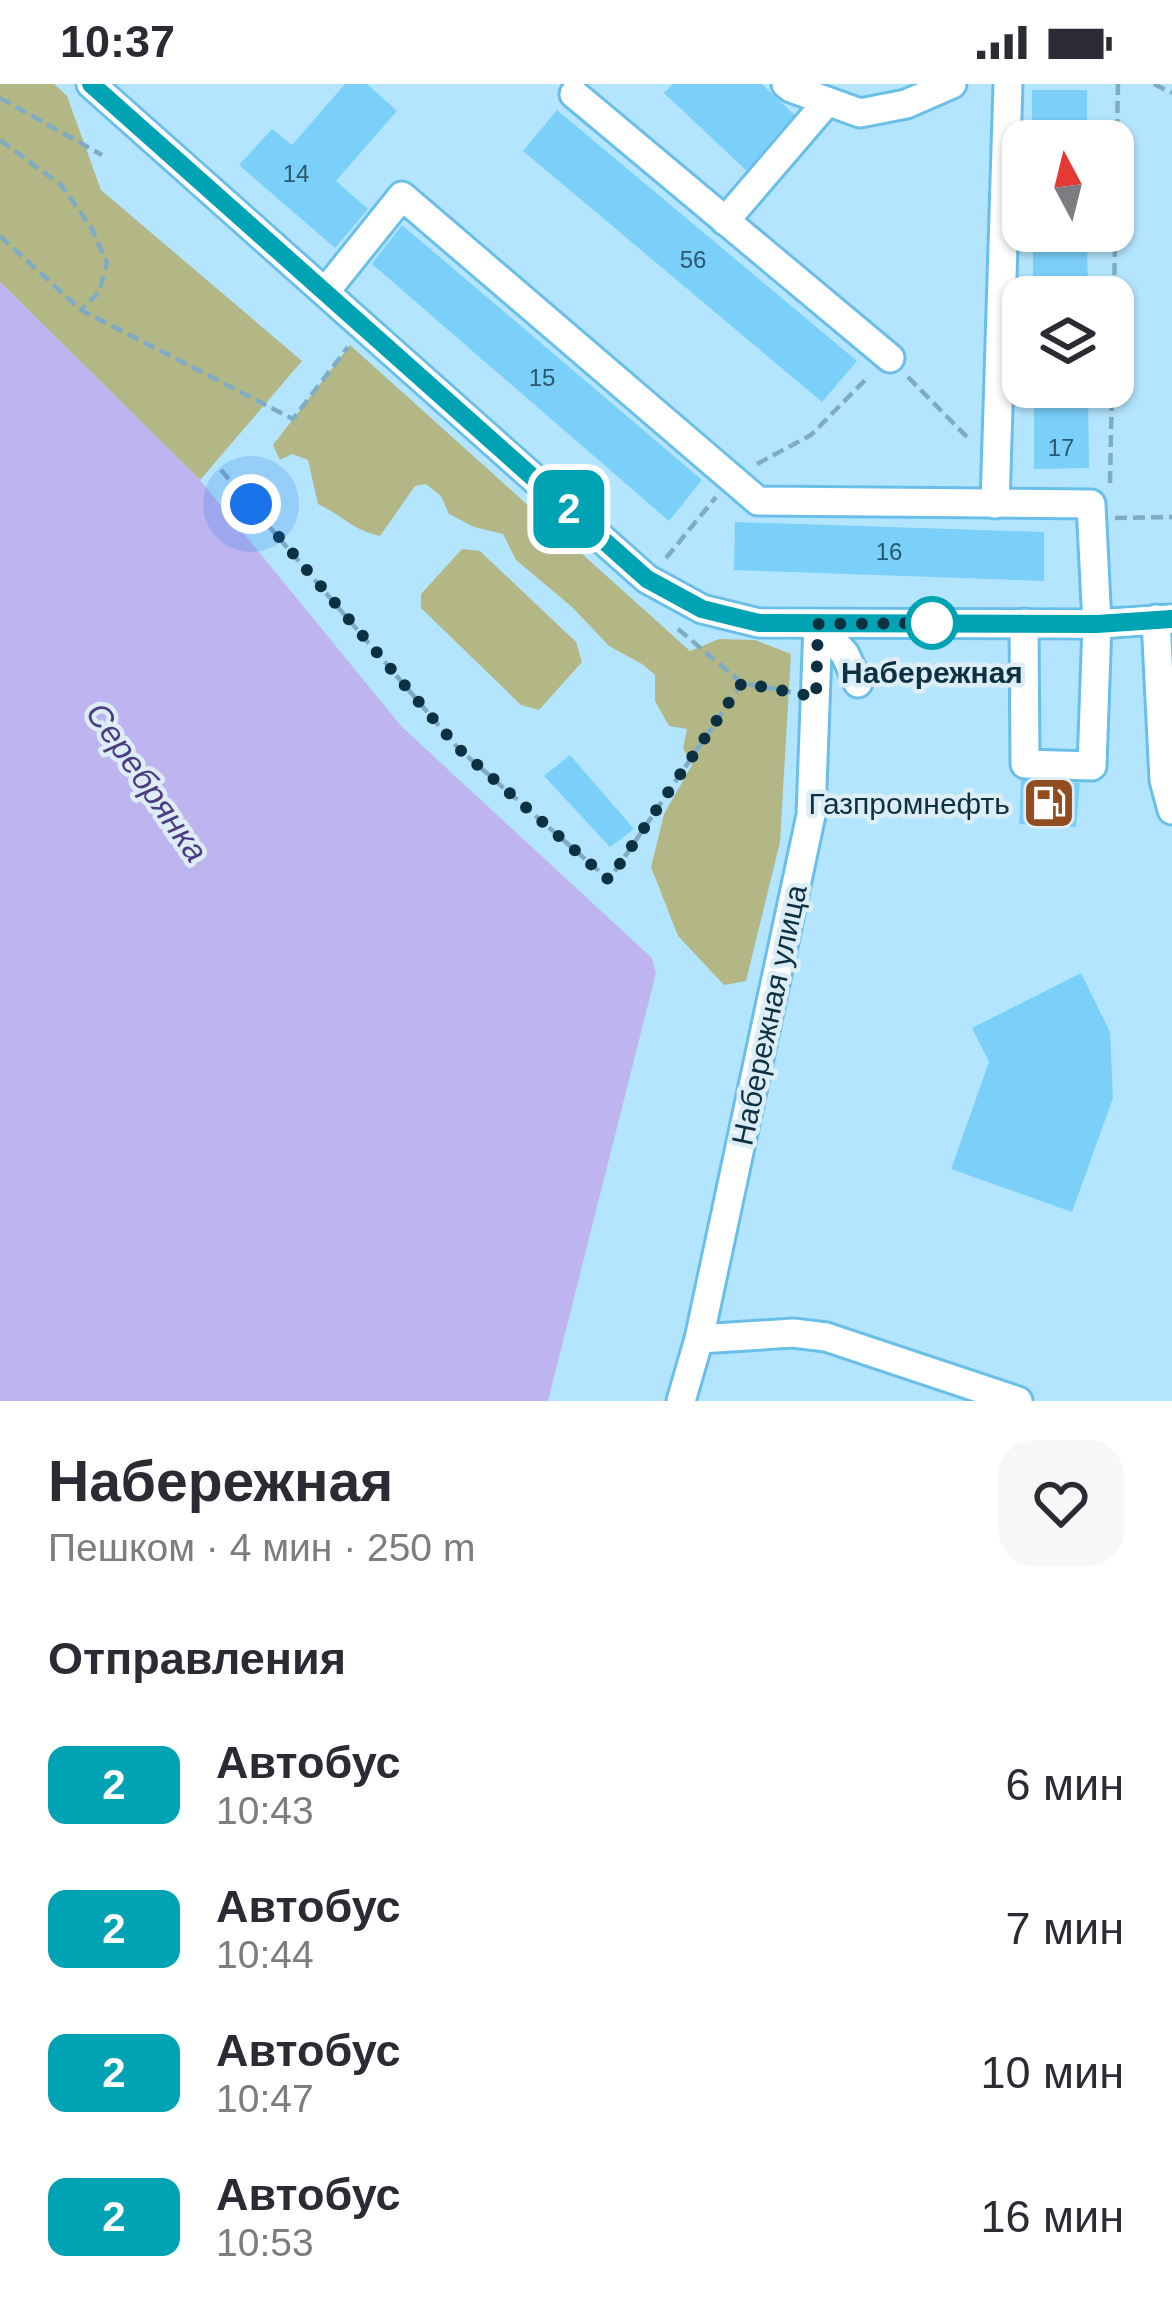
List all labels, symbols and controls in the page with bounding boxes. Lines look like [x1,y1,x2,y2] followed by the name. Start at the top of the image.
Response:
[60,16,175,67] text: 10:37
[1002,120,1134,252] north arrow
[1002,120,1134,408] map controls
[283,160,309,187] house number: 14
[680,246,706,273] house number: 56
[1002,276,1134,408] button: layers
[529,364,555,391] house number: 15
[1048,434,1074,461] house number: 17
[530,470,608,548] line badge: 2
[221,474,281,534] your location
[557,485,581,532] text: 2
[876,538,902,565] house number: 16
[907,598,957,648] marker: Набережная
[841,656,1023,689] place label: Набережная
[79,696,215,868] water label: Серебрянка
[1021,775,1077,831] fuel station icon: Газпромнефть
[808,787,1010,820] place label: Газпромнефть
[725,882,813,1148] street label: Набережная улица
[998,1440,1124,1566] button: heart
[48,1449,393,1513] text: Набережная
[48,1526,475,1569] text: Пешком · 4 мин · 250 m
[48,1633,346,1684] text: Отправления
[216,1737,401,1788] text: Автобус
[1006,1759,1124,1810] text: 6 мин
[102,1761,126,1808] text: 2
[216,1789,314,1832] text: 10:43
[216,1881,401,1932] text: Автобус
[1006,1903,1124,1954] text: 7 мин
[102,1905,126,1952] text: 2
[216,1933,314,1976] text: 10:44
[216,2025,401,2076] text: Автобус
[981,2047,1124,2098] text: 10 мин
[102,2049,126,2096] text: 2
[216,2077,314,2120] text: 10:47
[216,2169,401,2220] text: Автобус
[981,2191,1124,2242] text: 16 мин
[102,2193,126,2240] text: 2
[216,2221,314,2264] text: 10:53

